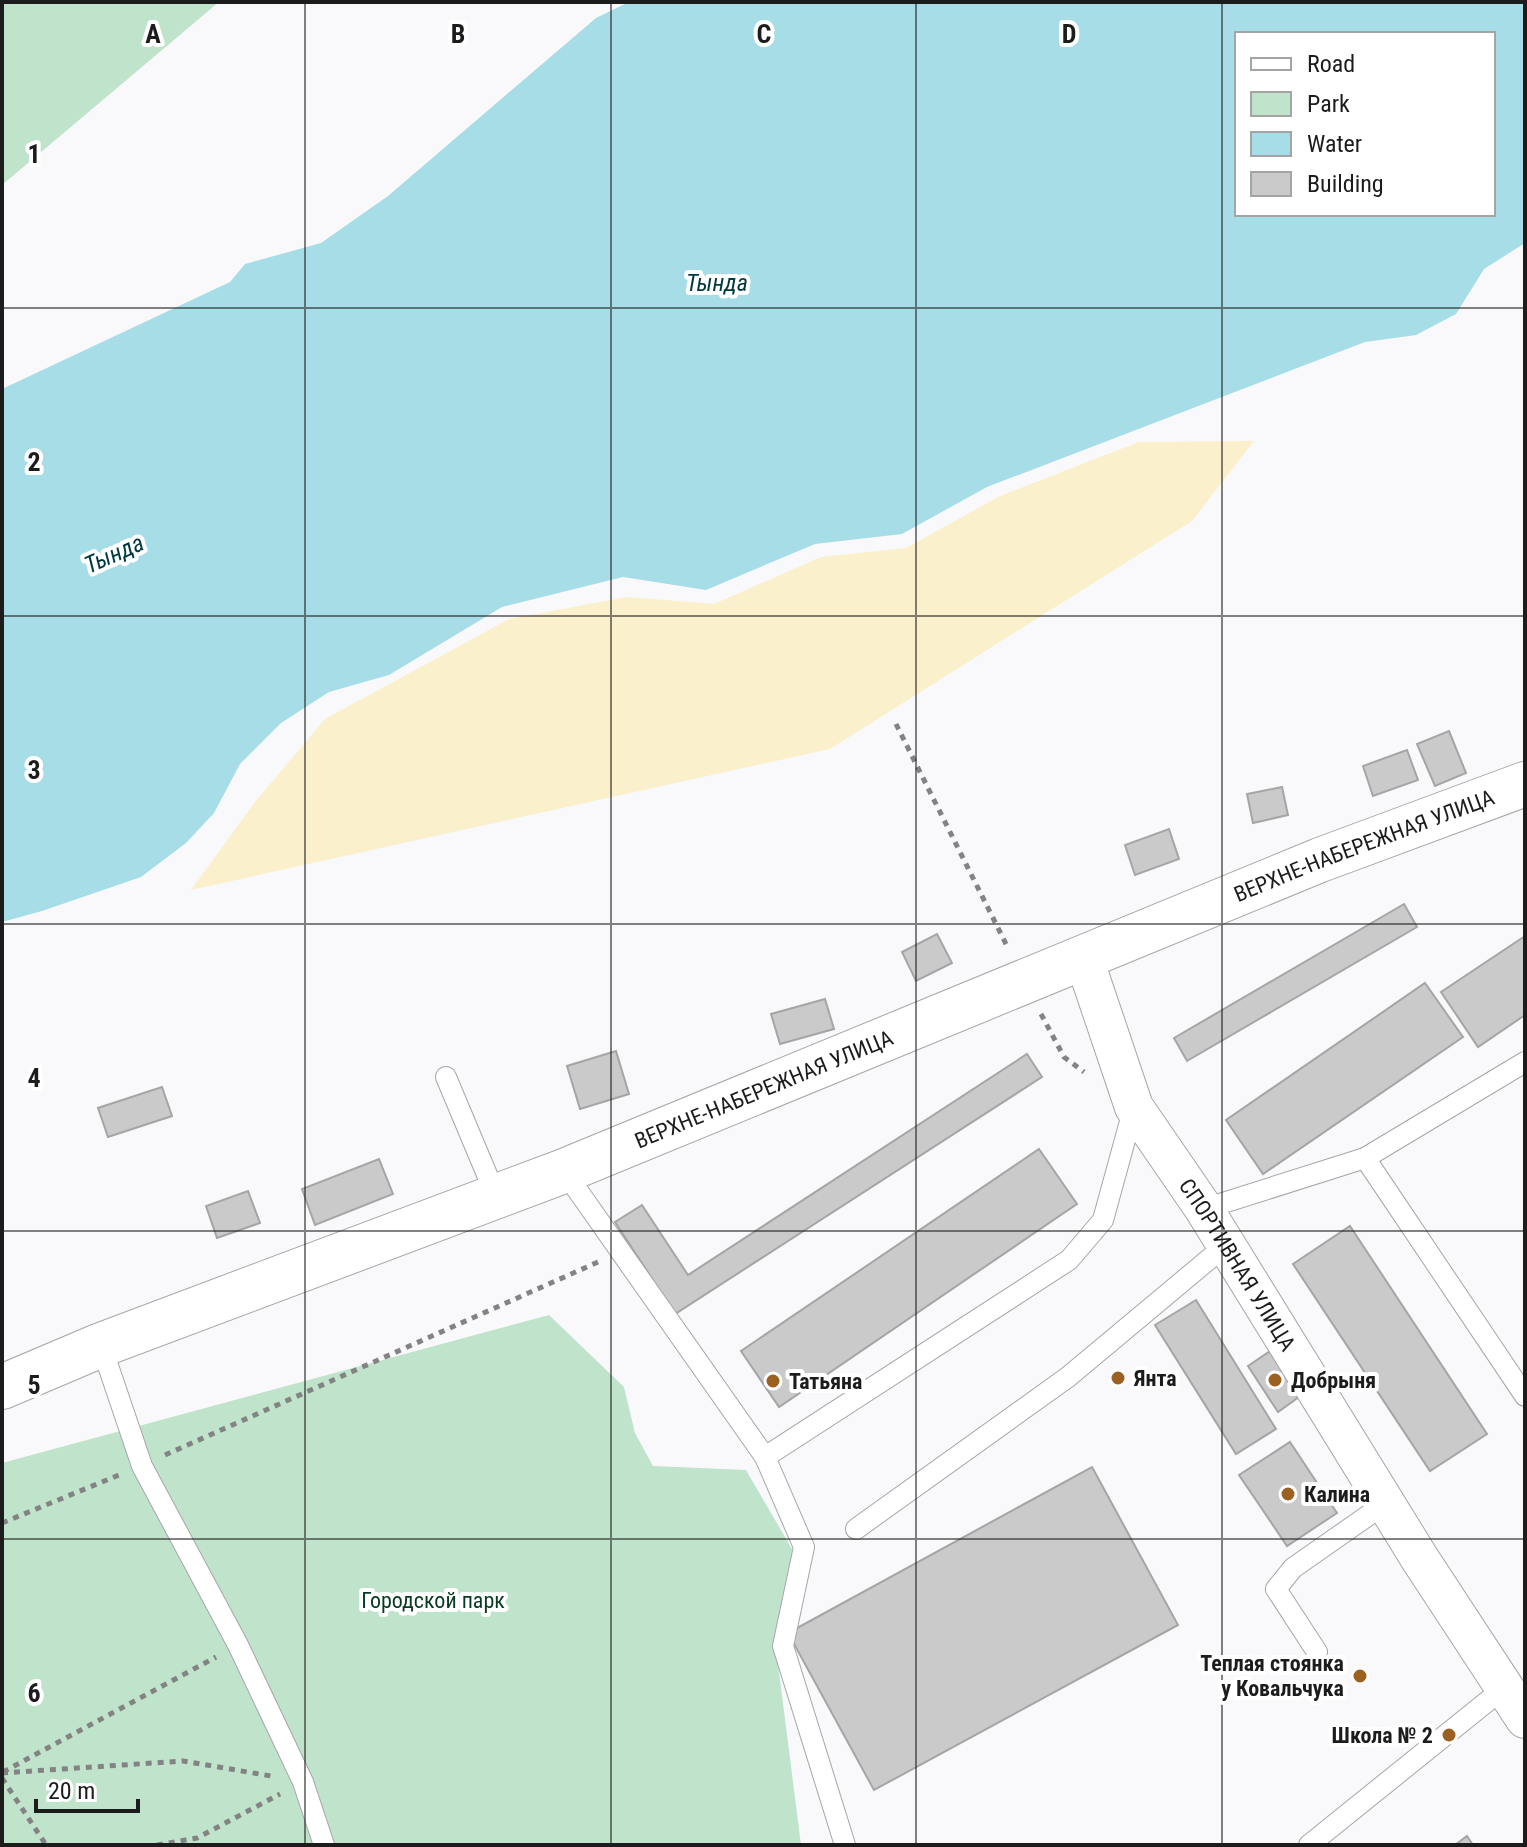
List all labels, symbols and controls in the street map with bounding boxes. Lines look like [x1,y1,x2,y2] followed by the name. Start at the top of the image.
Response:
[145,19,161,49] text: A
[451,19,465,49] text: B
[757,19,772,49] text: C
[1062,19,1076,49] text: D
[1235,32,1495,216] legend
[1307,50,1355,78] text: Road
[1307,90,1350,118] text: Park
[1307,130,1362,158] text: Water
[27,139,41,169] text: 1
[1307,170,1384,198] text: Building
[686,269,748,297] water label: Тында
[27,447,41,477] text: 2
[80,529,148,579] water label: Тында
[27,755,41,785] text: 3
[1230,784,1498,907] street label: ВЕРХНЕ-НАБЕРЕЖНАЯ УЛИЦА
[631,1025,897,1153] street label: ВЕРХНЕ-НАБЕРЕЖНАЯ УЛИЦА
[27,1063,41,1093] text: 4
[1174,1174,1301,1355] street label: СПОРТИВНАЯ УЛИЦА
[1133,1366,1177,1391] place label: Янта
[1291,1368,1376,1393] place label: Добрыня
[789,1369,862,1394] place label: Татьяна
[1109,1369,1127,1387] marker: Янта
[27,1370,41,1400] text: 5
[1266,1371,1284,1389] marker: Добрыня
[764,1372,782,1390] marker: Татьяна
[1304,1482,1370,1507] place label: Калина
[1279,1485,1297,1503] marker: Калина
[361,1588,505,1613] park label: Городской парк
[1200,1651,1344,1701] place label: Теплая стоянка у Ковальчука
[1351,1667,1369,1685] marker: Теплая стоянка у Ковальчука
[27,1678,41,1708] text: 6
[1332,1723,1433,1748] place label: Школа № 2
[1440,1726,1458,1744] marker: Школа № 2
[36,1763,138,1813] scale bar
[48,1777,95,1805] text: 20 m

